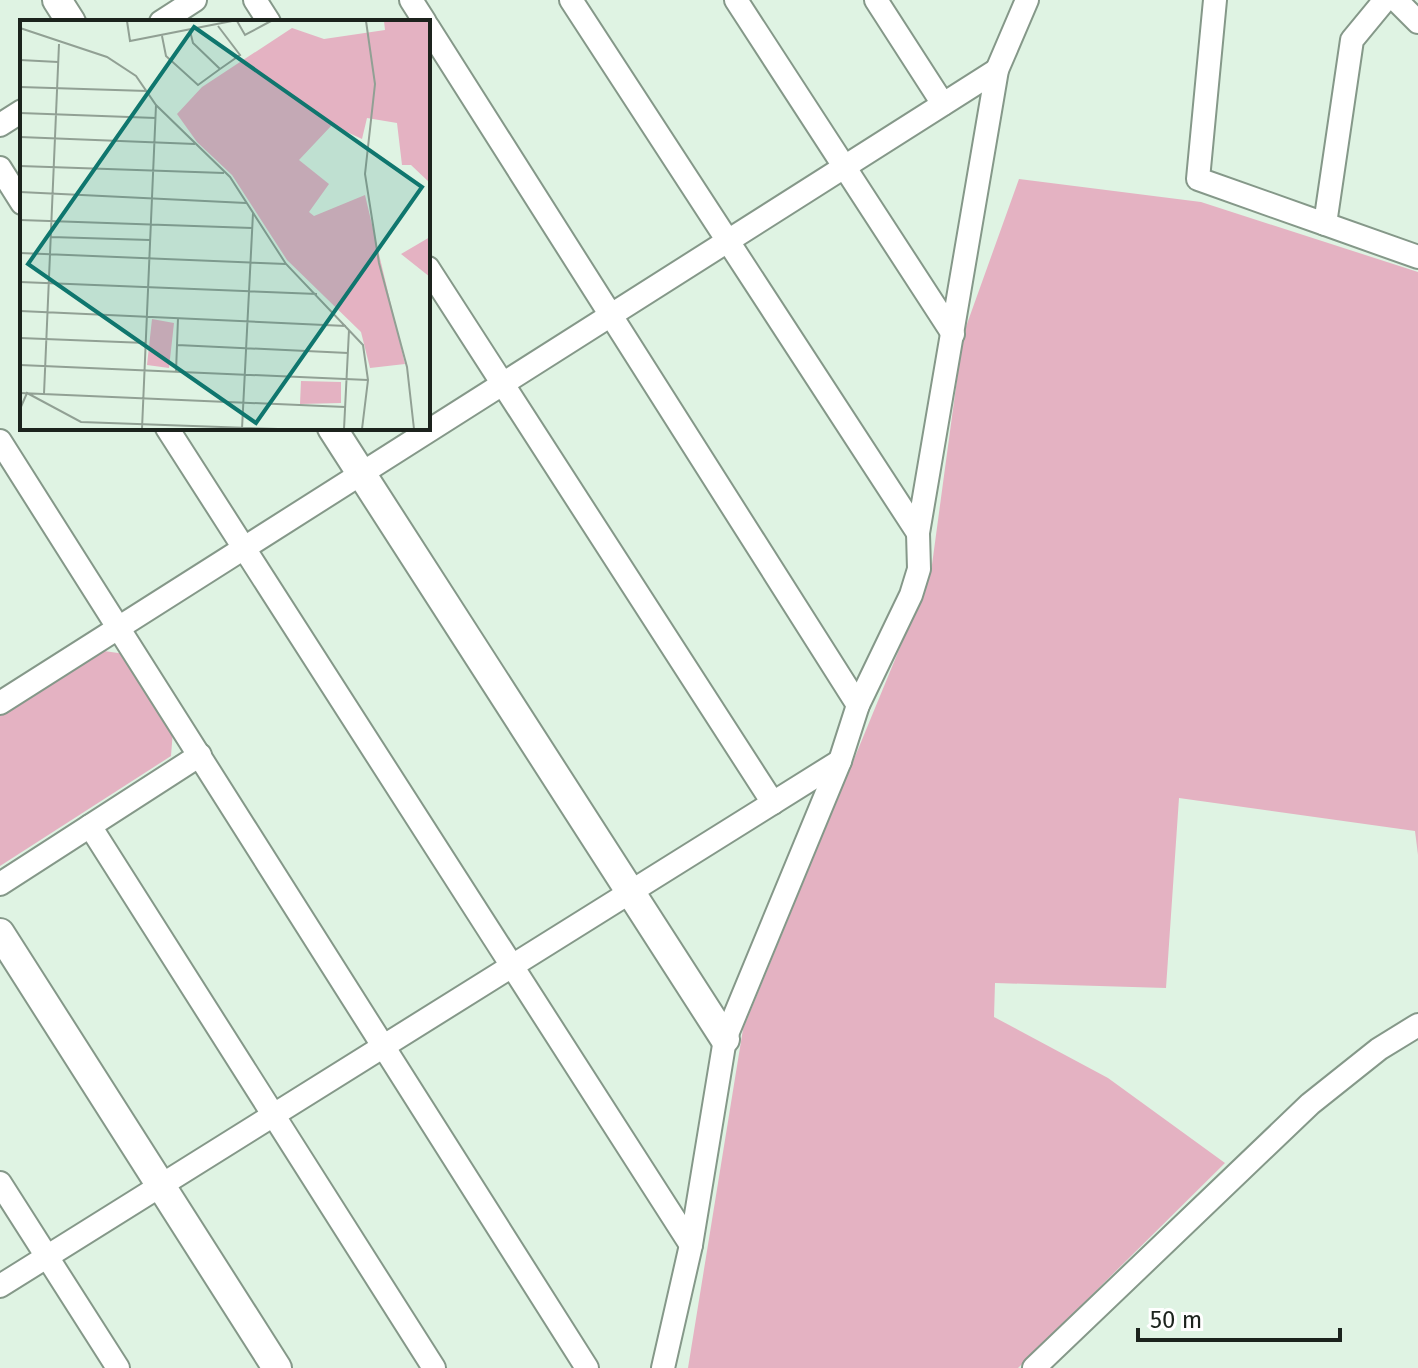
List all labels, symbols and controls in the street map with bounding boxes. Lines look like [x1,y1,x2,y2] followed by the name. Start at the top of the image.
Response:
[20,20,430,430] inset map
[1138,1292,1340,1342] scale bar
[1150,1306,1202,1334] text: 50 m

